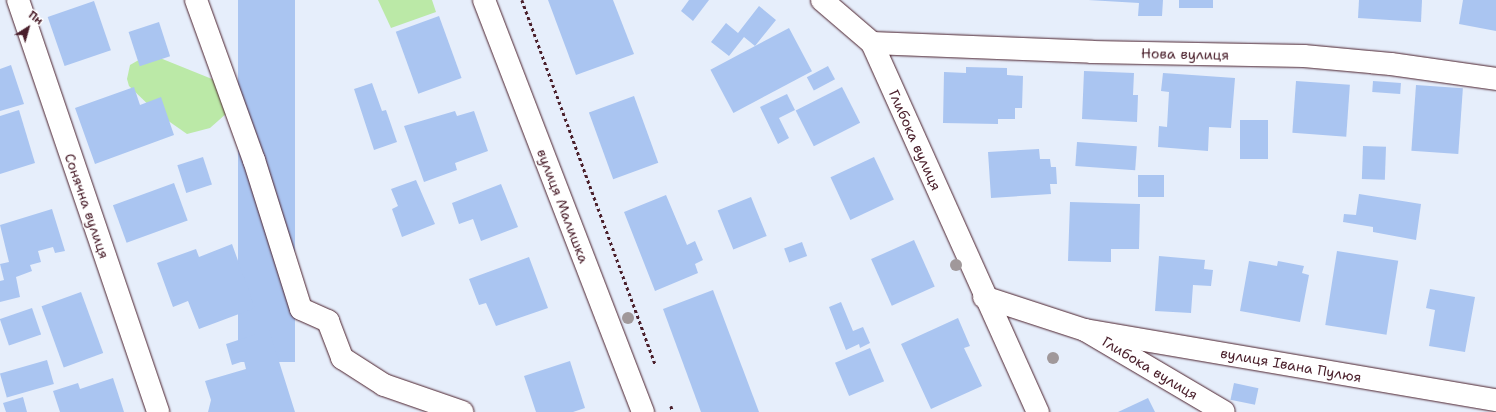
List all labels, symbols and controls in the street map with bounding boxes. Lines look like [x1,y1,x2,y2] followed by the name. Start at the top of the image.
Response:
[8,8,48,48] north arrow
[25,8,46,28] text: Пн
[1141,45,1229,63] street label: Нова вулиця
[885,87,945,193] street label: Глибока вулиця
[533,146,593,266] street label: вулиця Малишка
[61,151,113,261] street label: Сонячна вулиця
[1099,333,1201,403] street label: Глибока вулиця
[1219,344,1363,386] street label: вулиця Івана Пулюя

